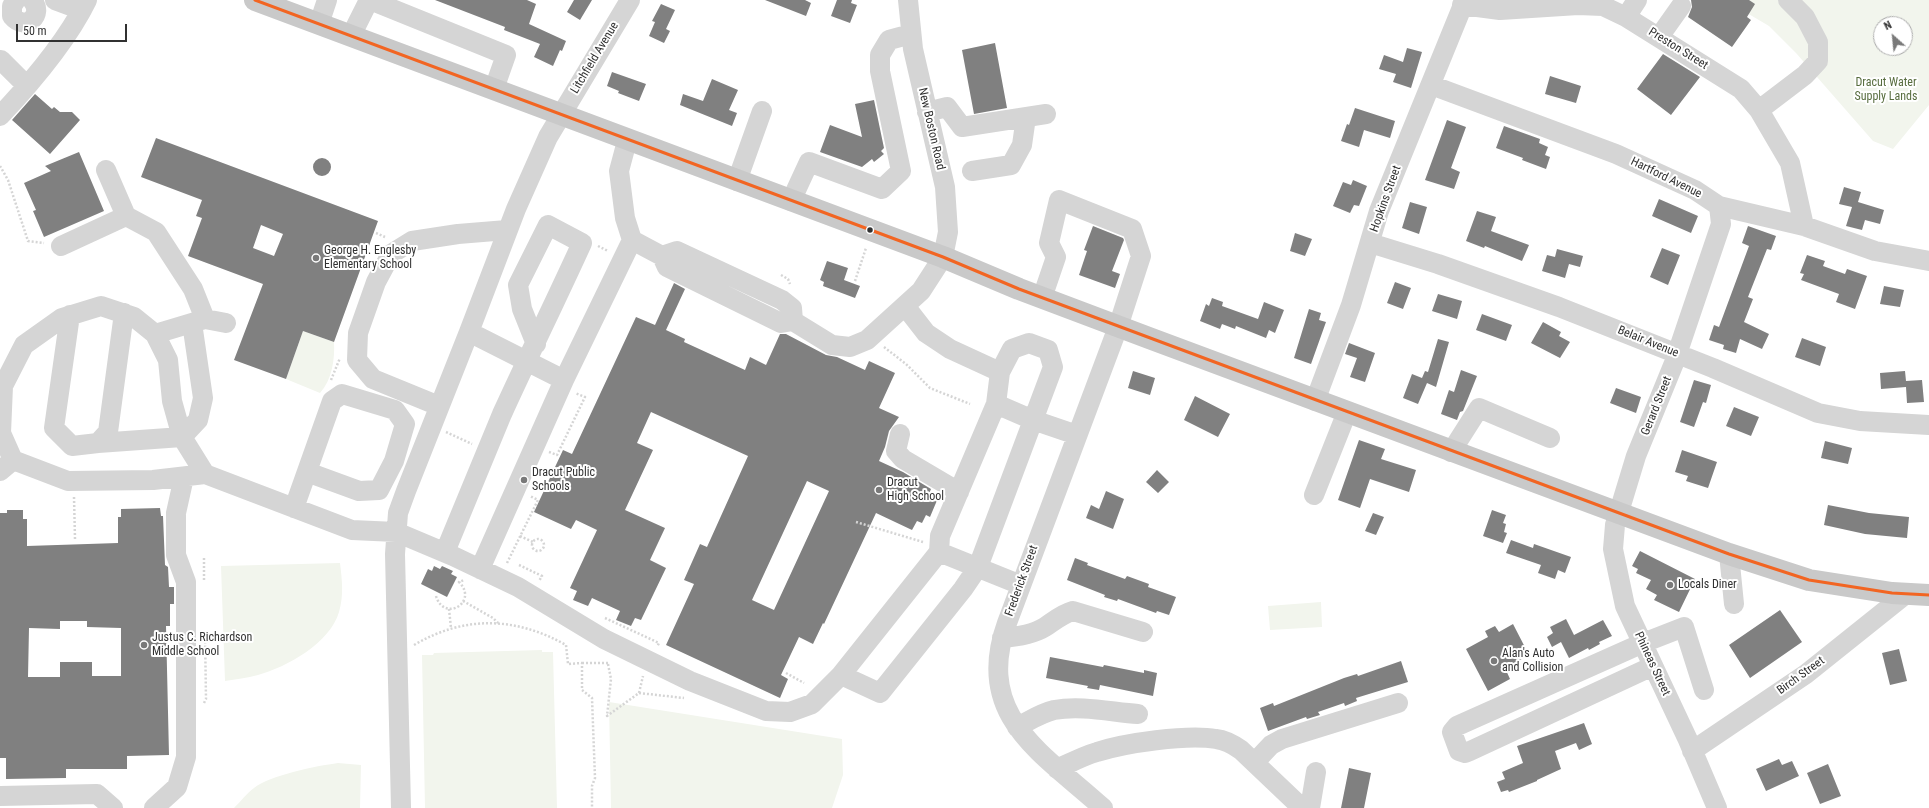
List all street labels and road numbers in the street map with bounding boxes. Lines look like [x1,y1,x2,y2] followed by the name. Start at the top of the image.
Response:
[568,20,622,96] street label: Litchfield Avenue
[1646,25,1710,73] street label: Preston Street
[915,87,947,171] street label: New Boston Road
[1628,155,1704,201] street label: Hartford Avenue
[1367,164,1405,234] street label: Hopkins Street
[1615,323,1681,361] street label: Belair Avenue
[1639,374,1675,438] street label: Gerard Street
[1002,543,1042,619] street label: Frederick Street
[1631,630,1673,698] street label: Phineas Street
[1774,654,1828,698] street label: Birch Street

